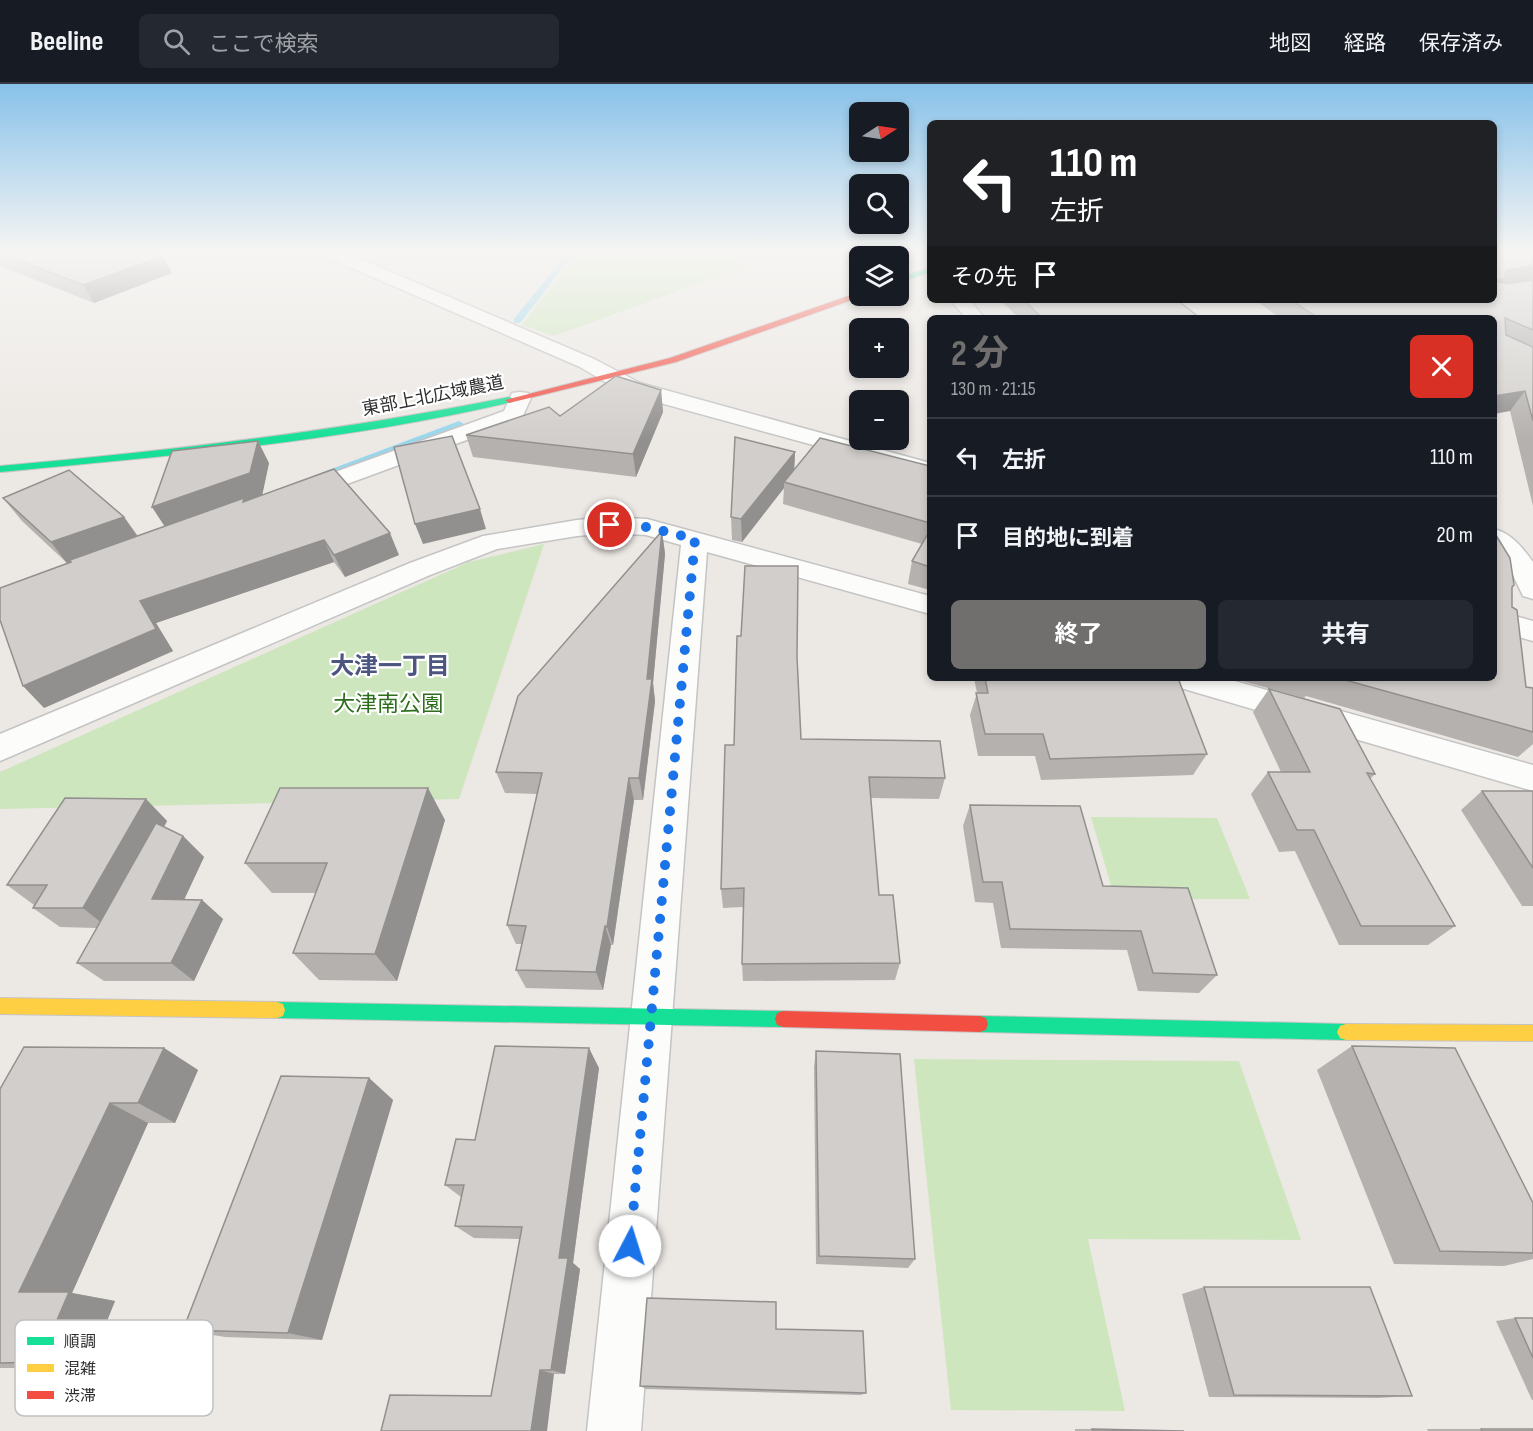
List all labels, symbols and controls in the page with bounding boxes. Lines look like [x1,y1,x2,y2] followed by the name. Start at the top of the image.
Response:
[139,14,559,68] search box
[30,25,103,58] text: Beeline
[160,25,193,58] icon: search
[208,31,318,58] text: ここで検索
[1269,31,1311,56] text: 地図
[1344,31,1386,56] text: 経路
[1419,31,1503,56] text: 保存済み
[849,102,909,162] north arrow
[849,102,909,450] map controls
[1050,138,1137,189] text: 110 m
[951,144,1029,222] icon: left
[849,174,909,234] button: search
[1050,196,1104,228] text: 左折
[849,246,909,306] button: layers
[1029,258,1062,291] icon: arrive
[951,264,1017,291] text: その先
[849,318,909,378] button: +
[951,333,1008,376] text: 2 分
[1410,335,1473,398] button: close
[360,372,506,420] street label: 東部上北広域農道
[951,377,1036,401] text: 130 m · 21:15
[849,390,909,450] button: −
[951,441,984,474] icon: left
[1430,444,1473,471] text: 110 m
[1002,447,1046,474] text: 左折
[584,499,635,550] pin
[593,508,626,541] icon: arrive
[951,519,984,552] icon: arrive
[1437,522,1473,549] text: 20 m
[1002,525,1134,552] text: 目的地に到着
[951,600,1206,669] button: 終了
[1218,600,1473,669] button: 共有
[330,652,450,681] district label: 大津一丁目
[333,691,443,718] park label: 大津南公園
[598,1214,662,1278] position arrow
[15,1320,213,1416] legend
[64,1333,96,1352] text: 順調
[64,1360,96,1379] text: 混雑
[64,1387,96,1406] text: 渋滞

